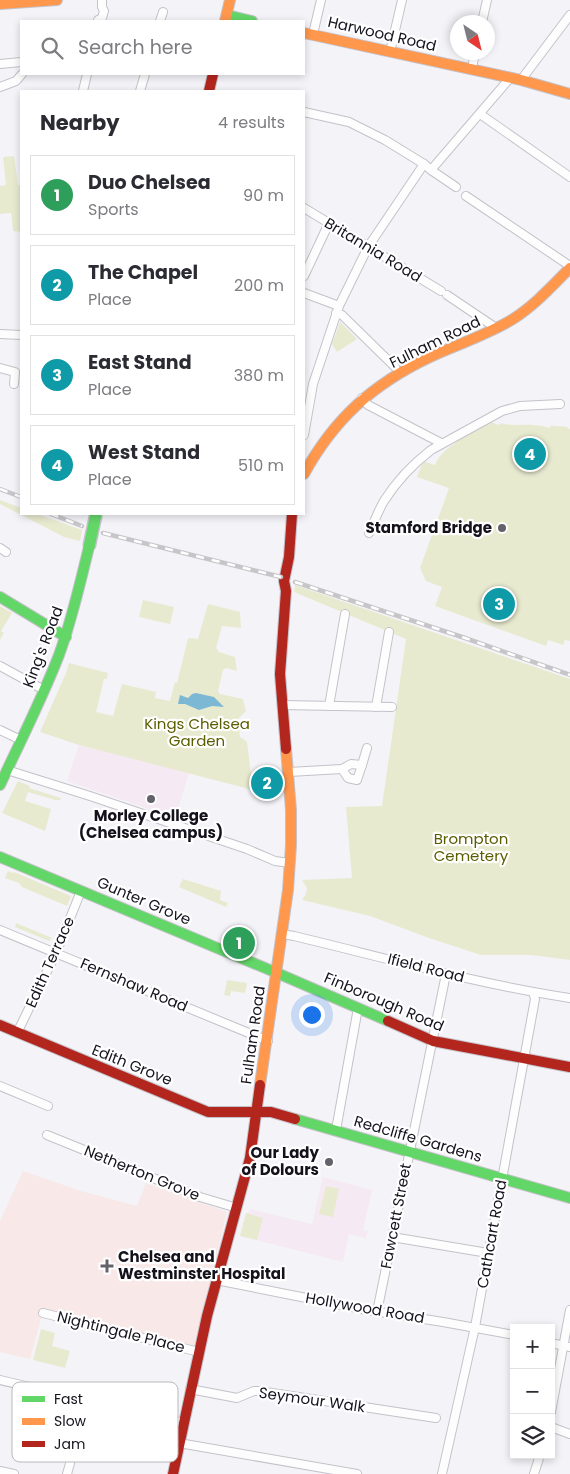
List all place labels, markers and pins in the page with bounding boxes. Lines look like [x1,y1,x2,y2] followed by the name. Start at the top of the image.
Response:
[514,435,546,473] pin: 4
[366,517,492,538] place label: Stamford Bridge
[496,522,508,534] marker: Stamford Bridge
[483,585,515,623] pin: 3
[251,764,283,802] pin: 2
[145,793,157,805] marker: Morley College (Chelsea campus)
[79,805,223,843] place label: Morley College (Chelsea campus)
[223,924,255,962] pin: 1
[242,1142,320,1180] place label: Our Lady of Dolours
[323,1156,335,1168] marker: Our Lady of Dolours
[118,1246,285,1284] place label: Chelsea and Westminster Hospital
[100,1259,114,1273] marker: Chelsea and Westminster Hospital

